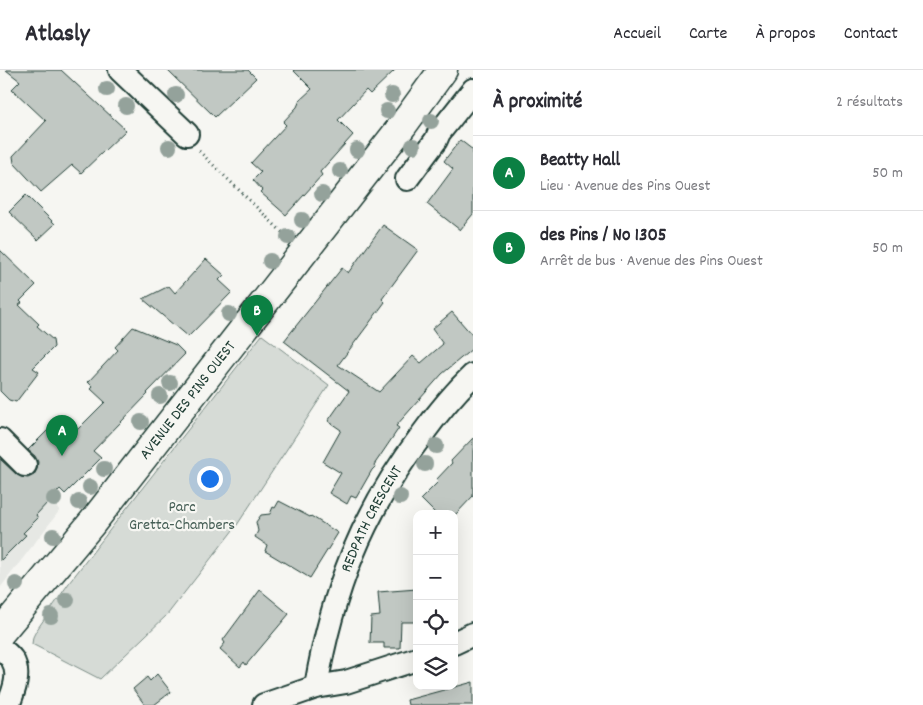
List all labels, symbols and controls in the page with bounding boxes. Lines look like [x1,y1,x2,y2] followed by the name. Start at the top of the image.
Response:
[25,18,89,52] text: Atlasly
[613,22,661,47] text: Accueil
[689,22,728,47] text: Carte
[756,22,816,47] text: À propos
[844,22,898,47] text: Contact
[493,88,582,118] text: À proximité
[836,91,903,114] text: 2 résultats
[540,148,620,175] text: Beatty Hall
[505,162,513,185] text: A
[872,162,903,185] text: 50 m
[540,175,711,198] text: Lieu · Avenue des Pins Ouest
[540,223,667,250] text: des Pins / No 1305
[505,237,513,260] text: B
[872,237,903,260] text: 50 m
[540,250,763,273] text: Arrêt de bus · Avenue des Pins Ouest
[241,295,273,336] pin: B
[134,336,242,465] street label: AVENUE DES PINS OUEST
[46,415,78,456] pin: A
[335,461,409,576] street label: REDPATH CRESCENT
[197,466,223,492] your location
[129,496,235,537] park label: Parc Gretta-Chambers
[413,510,458,690] map controls
[413,510,458,555] button: +
[413,555,458,600] button: −
[413,600,458,645] button: locate
[413,645,458,690] button: layers

